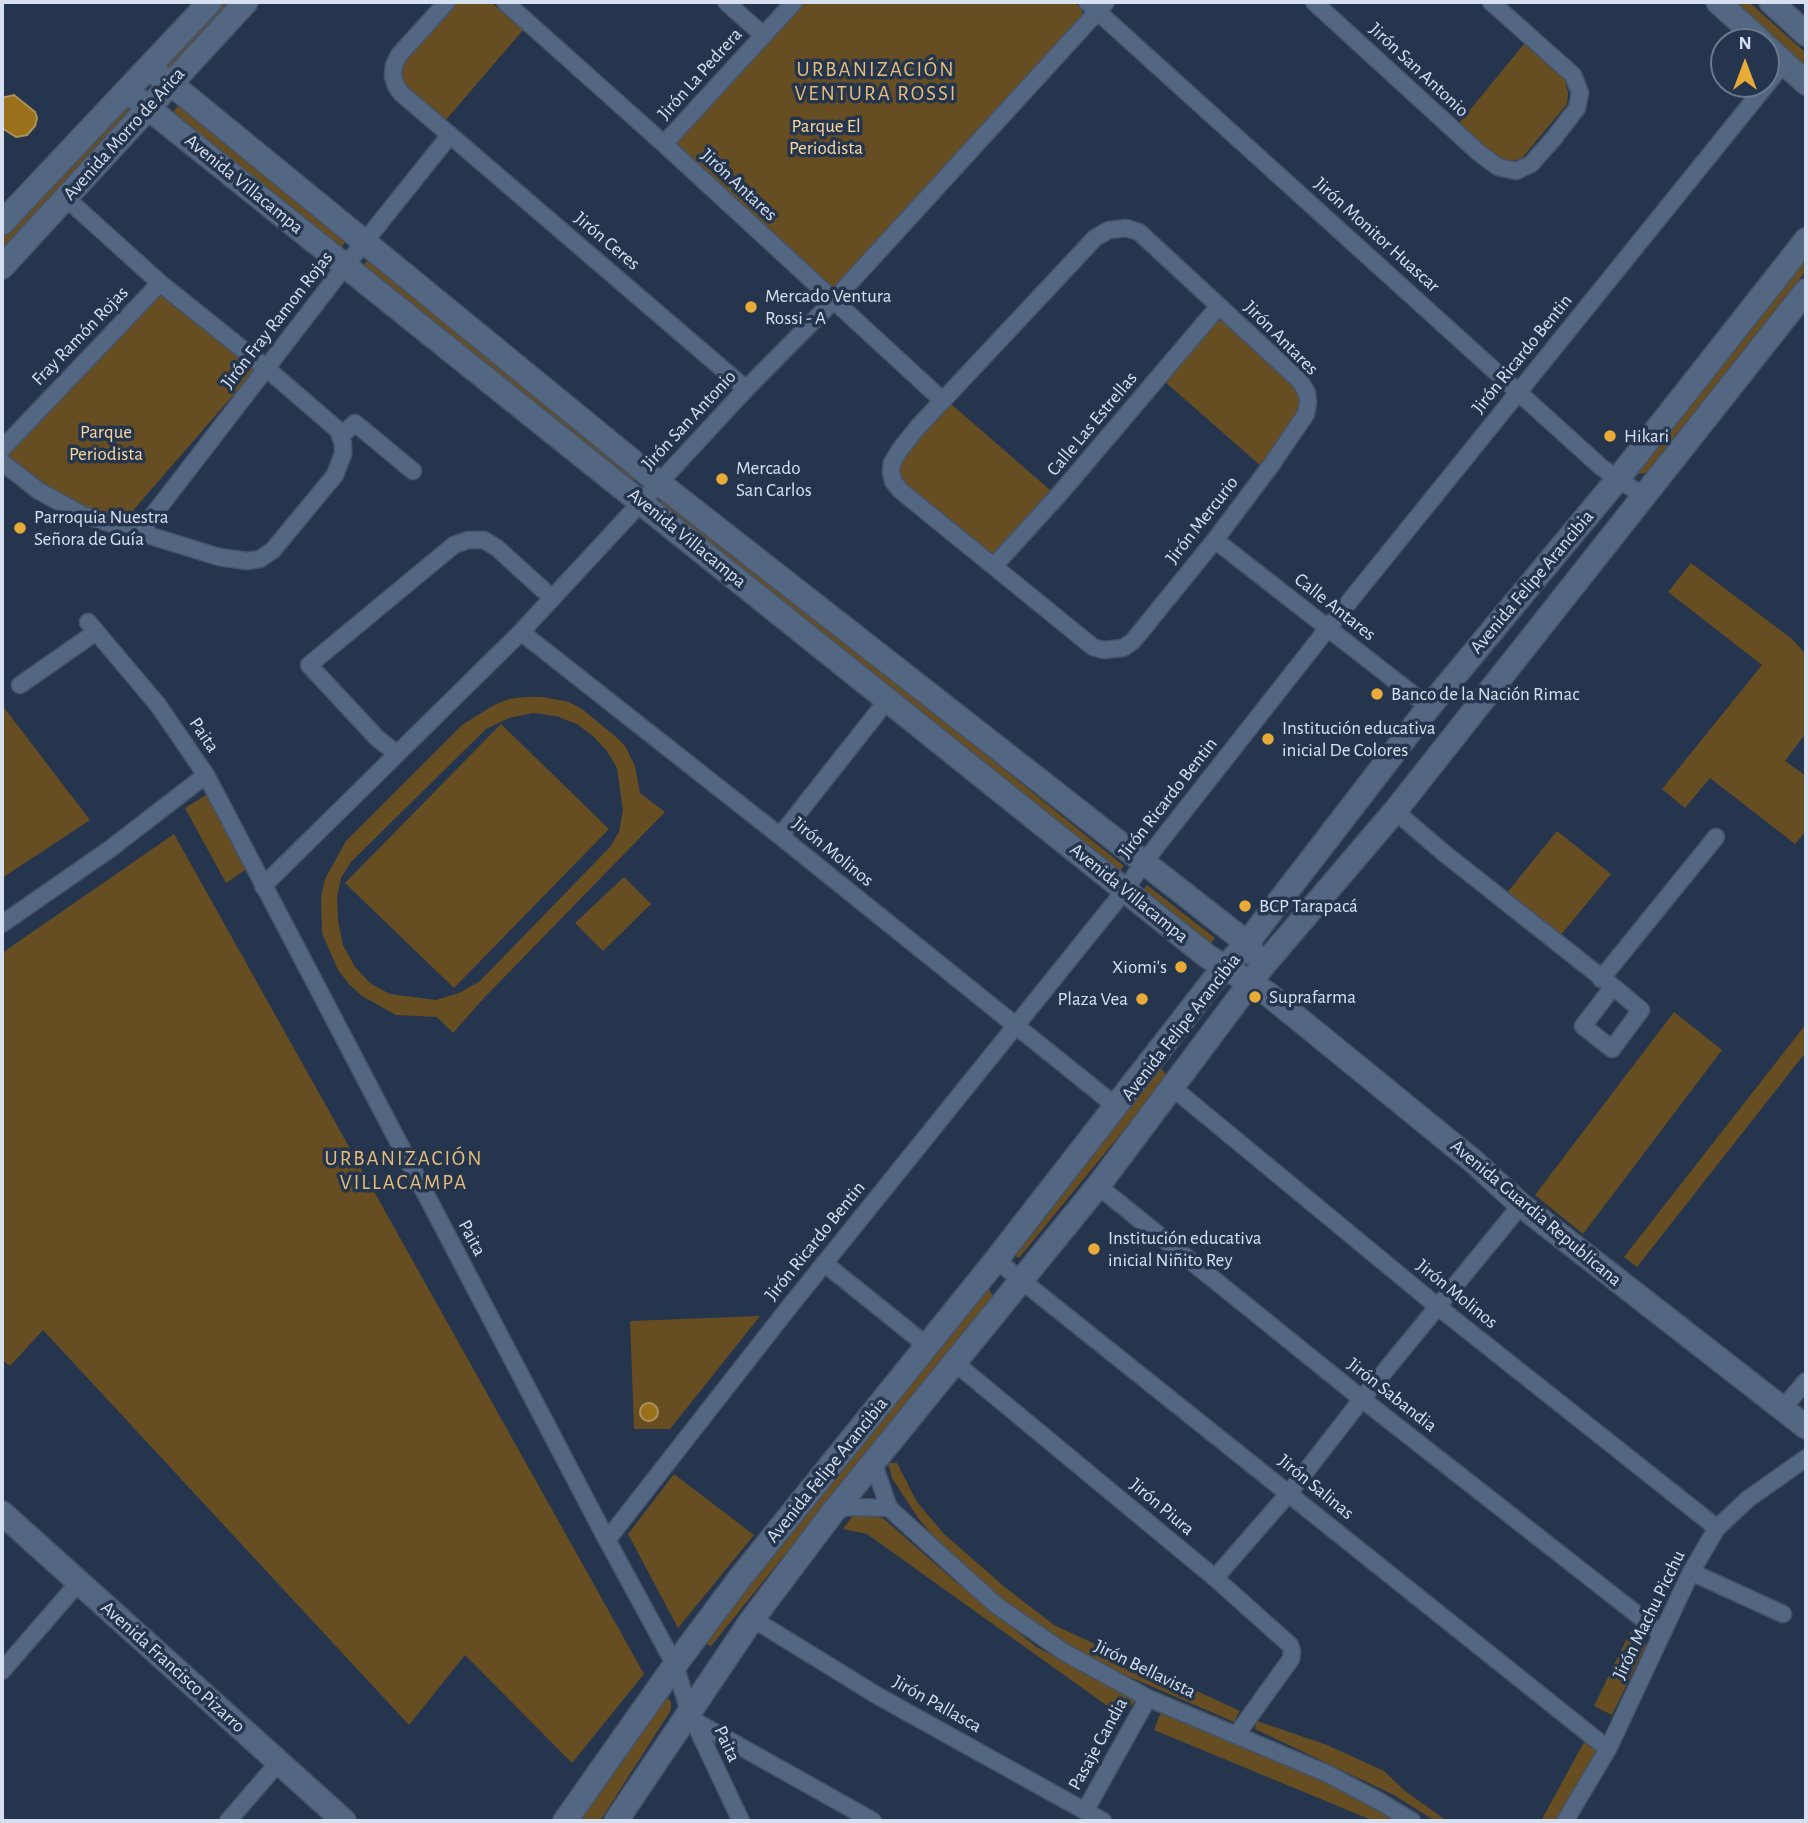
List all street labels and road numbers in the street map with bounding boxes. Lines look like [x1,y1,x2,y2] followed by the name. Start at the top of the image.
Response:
[1364,18,1474,122] street label: Jirón San Antonio
[653,23,747,125] street label: Jirón La Pedrera
[58,63,190,205] street label: Avenida Morro de Arica
[180,129,308,239] street label: Avenida Villacampa
[696,144,782,226] street label: Jirón Antares
[1309,173,1445,297] street label: Jirón Monitor Huascar
[569,207,645,275] street label: Jirón Ceres
[216,247,338,393] street label: Jirón Fray Ramon Rojas
[27,282,133,390] street label: Fray Ramón Rojas
[1467,290,1577,418] street label: Jirón Ricardo Bentin
[1239,296,1323,380] street label: Jirón Antares
[637,365,741,475] street label: Jirón San Antonio
[1042,367,1142,481] street label: Calle Las Estrellas
[1161,472,1243,568] street label: Jirón Mercurio
[623,483,751,593] street label: Avenida Villacampa
[1465,505,1599,659] street label: Avenida Felipe Arancibia
[1290,568,1380,646] street label: Calle Antares
[184,713,224,757] street label: Paita
[1114,733,1222,863] street label: Jirón Ricardo Bentin
[788,812,878,892] street label: Jirón Molinos
[1065,838,1193,948] street label: Avenida Villacampa
[1116,949,1246,1105] street label: Avenida Felipe Arancibia
[1446,1135,1626,1291] street label: Avenida Guardia Republicana
[760,1177,870,1305] street label: Jirón Ricardo Bentin
[453,1216,491,1260] street label: Paita
[1412,1254,1502,1334] street label: Jirón Molinos
[1343,1353,1441,1437] street label: Jirón Sabandia
[761,1393,893,1547] street label: Avenida Felipe Arancibia
[1273,1450,1359,1524] street label: Jirón Salinas
[1125,1473,1199,1541] street label: Jirón Piura
[1608,1547,1690,1683] street label: Jirón Machu Picchu
[96,1596,250,1738] street label: Avenida Francisco Pizarro
[1091,1635,1199,1703] street label: Jirón Bellavista
[889,1670,985,1738] street label: Jirón Pallasca
[1063,1694,1133,1794] street label: Pasaje Candia
[709,1722,745,1766] street label: Paita

